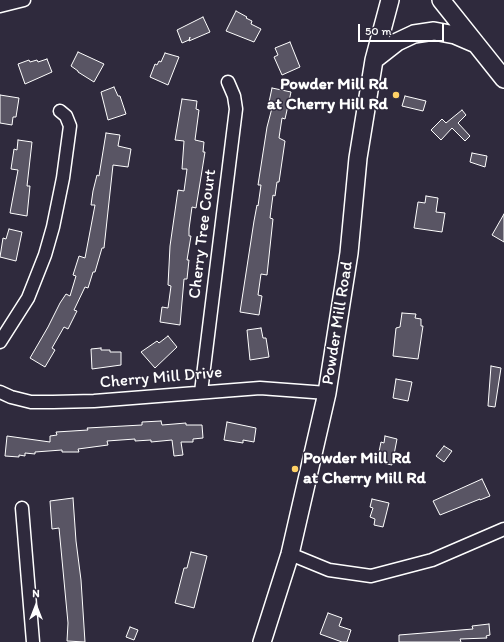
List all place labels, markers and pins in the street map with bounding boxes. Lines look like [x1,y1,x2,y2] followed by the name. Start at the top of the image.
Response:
[267,75,388,115] place label: Powder Mill Rd at Cherry Hill Rd
[391,90,401,100] marker: Powder Mill Rd at Cherry Hill Rd
[303,449,426,489] place label: Powder Mill Rd at Cherry Mill Rd
[290,464,300,474] marker: Powder Mill Rd at Cherry Mill Rd

